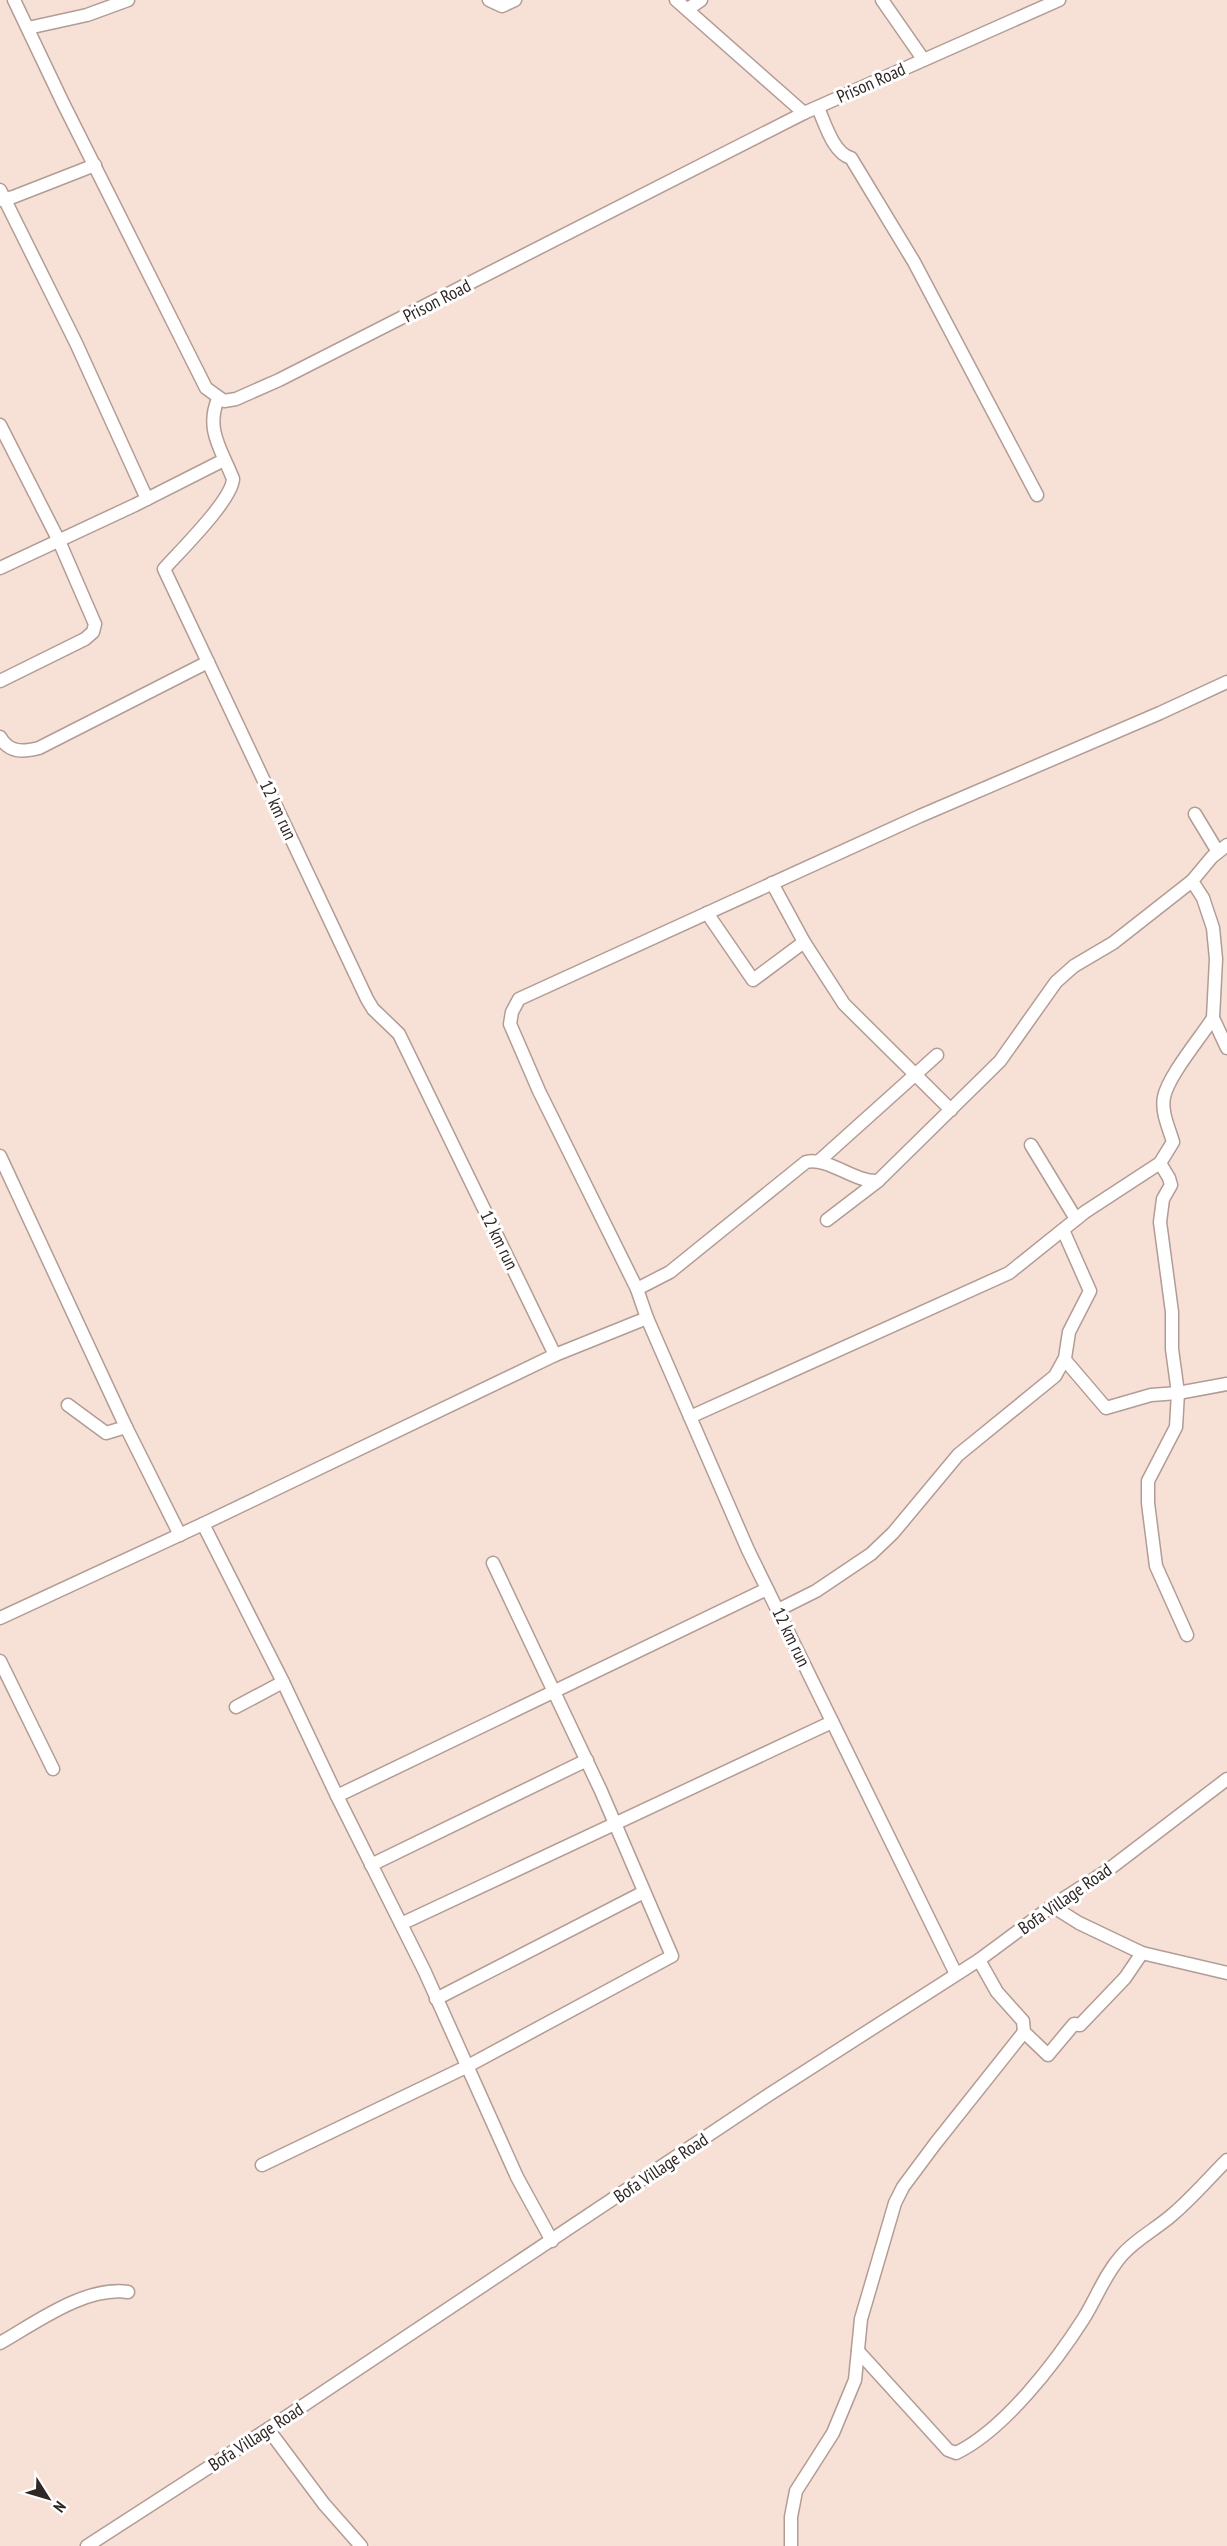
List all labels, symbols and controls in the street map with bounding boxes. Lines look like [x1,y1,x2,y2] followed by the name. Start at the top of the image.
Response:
[833,57,909,108] street label: Prison Road
[399,274,474,327] street label: Prison Road
[255,776,302,843] street label: 12 km run
[475,1206,524,1273] street label: 12 km run
[767,1603,816,1670] street label: 12 km run
[1014,1858,1116,1939] street label: Bofa Village Road
[609,2128,712,2208] street label: Bofa Village Road
[204,2397,308,2476] street label: Bofa Village Road
[18,2468,78,2528] north arrow
[49,2498,71,2516] text: N

